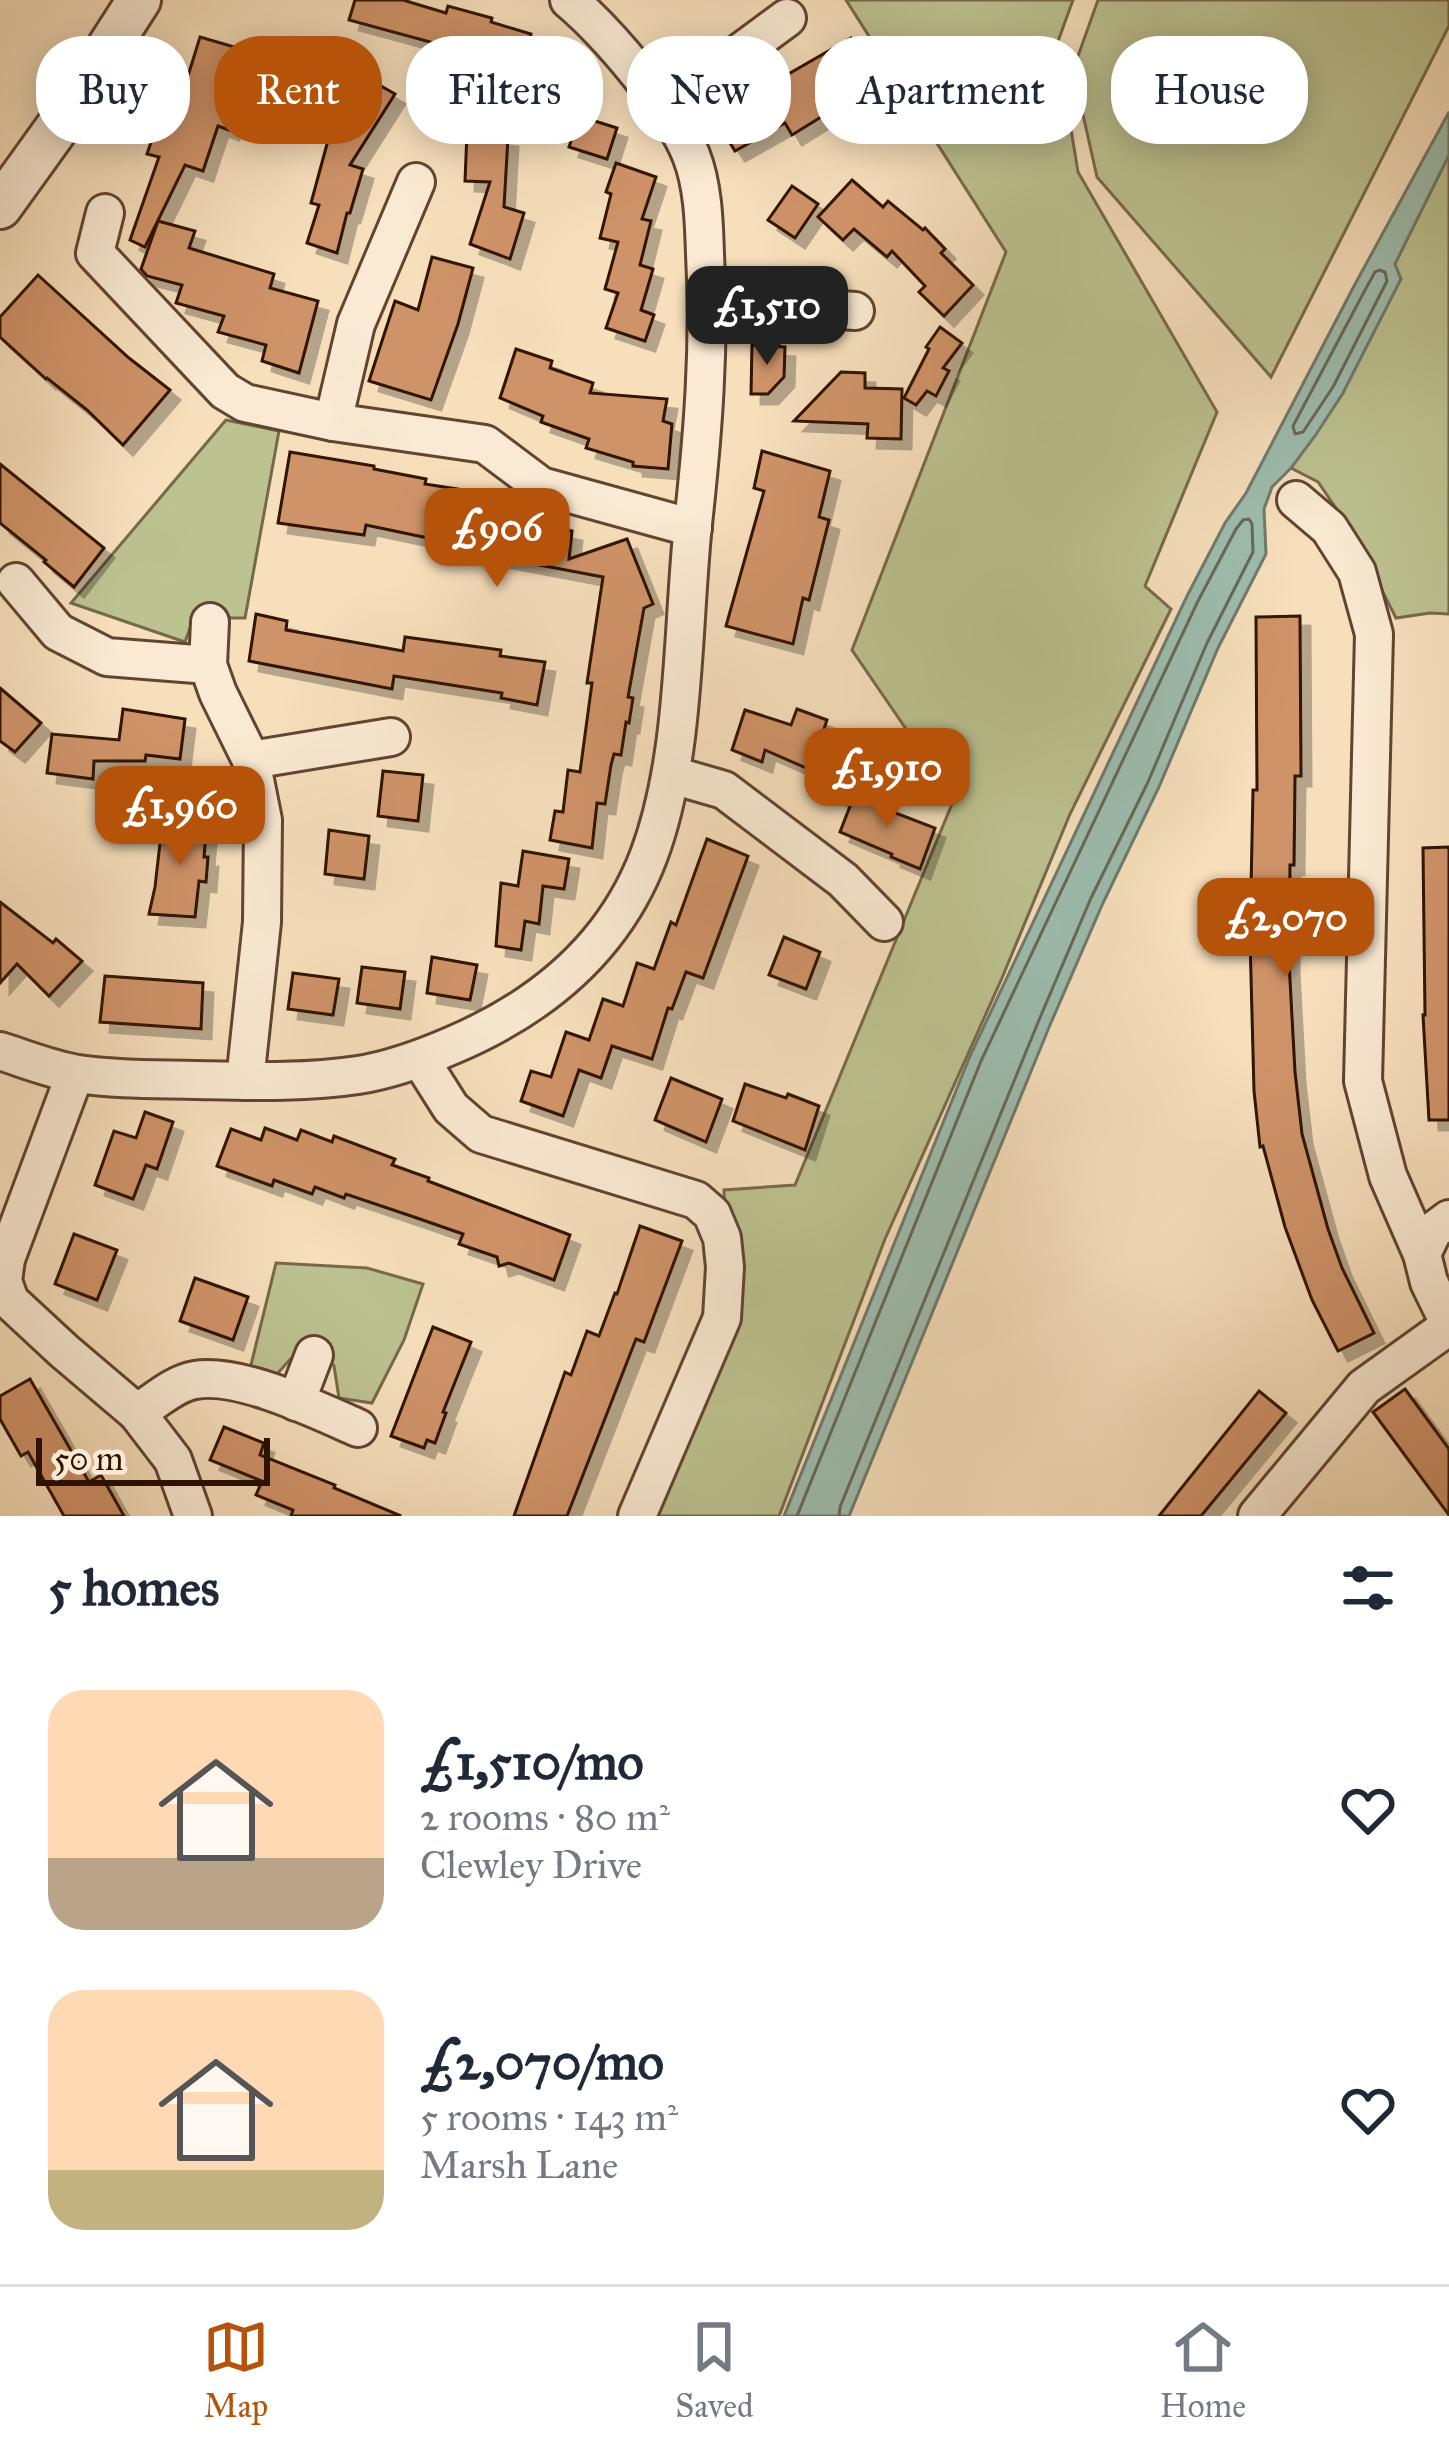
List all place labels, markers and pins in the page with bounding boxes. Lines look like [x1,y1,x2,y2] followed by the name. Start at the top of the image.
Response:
[669,266,865,368] pin: £1,510
[426,488,568,590] pin: £906
[789,728,985,830] pin: £1,910
[82,766,278,868] pin: £1,960
[1188,878,1384,980] pin: £2,070

